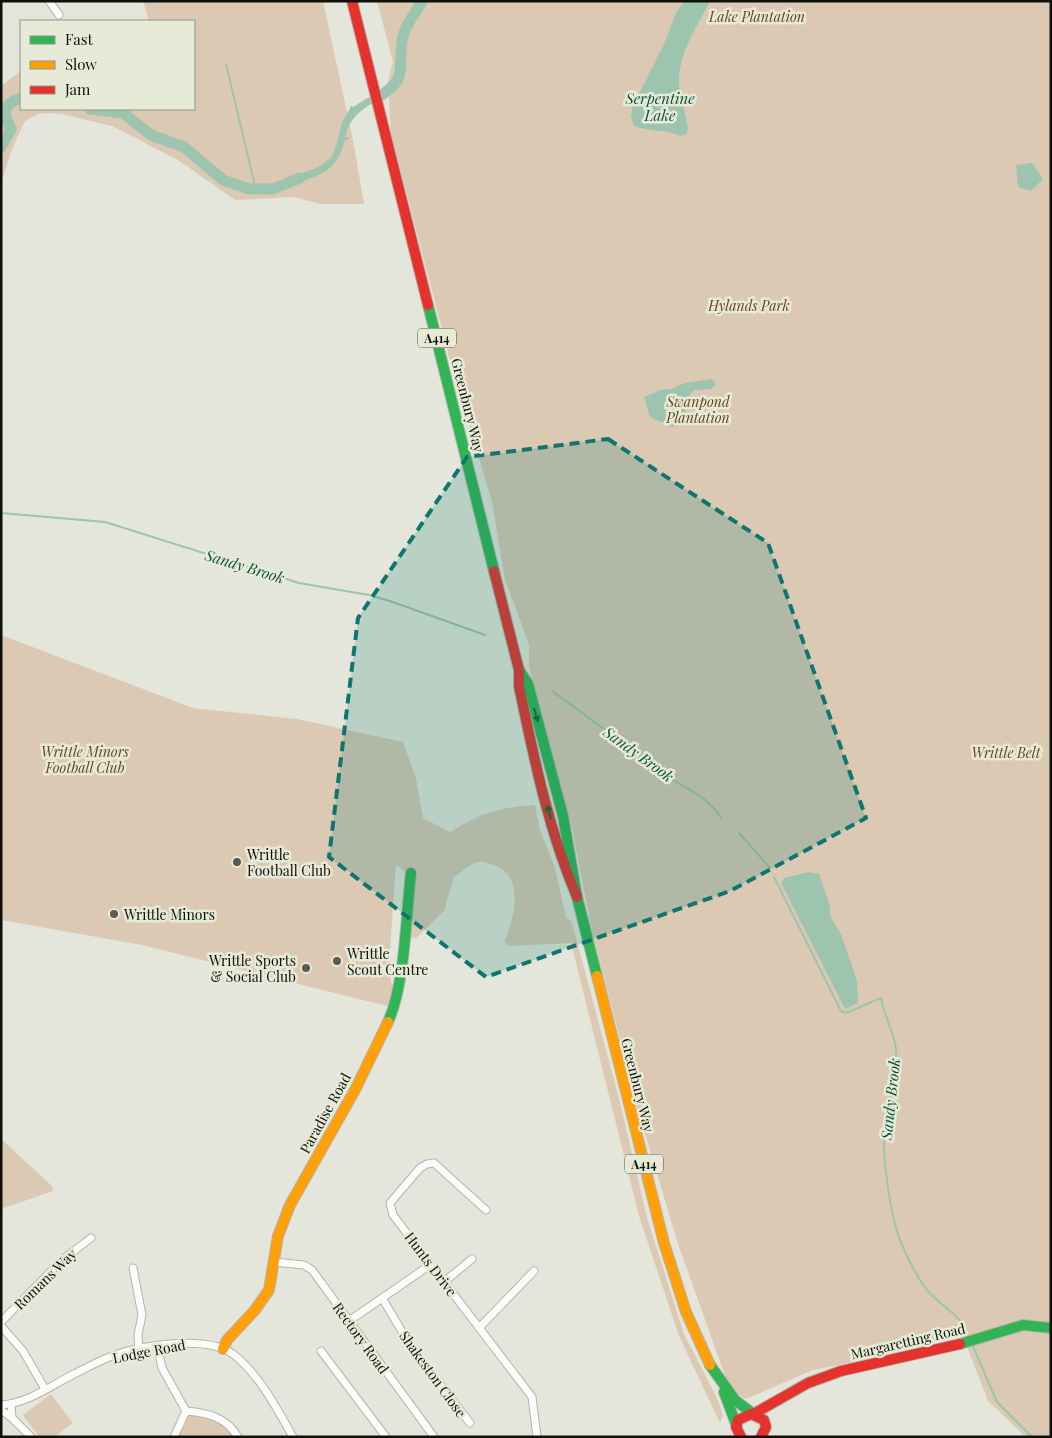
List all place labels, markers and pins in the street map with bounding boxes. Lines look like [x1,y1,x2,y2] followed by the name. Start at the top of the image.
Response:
[246,845,331,880] place label: Writtle Football Club
[231,856,243,868] marker: Writtle Football Club
[123,905,215,924] place label: Writtle Minors
[108,908,120,920] marker: Writtle Minors
[346,944,428,979] place label: Writtle Scout Centre
[208,951,296,986] place label: Writtle Sports & Social Club
[331,955,343,967] marker: Writtle Scout Centre
[300,962,312,974] marker: Writtle Sports & Social Club

